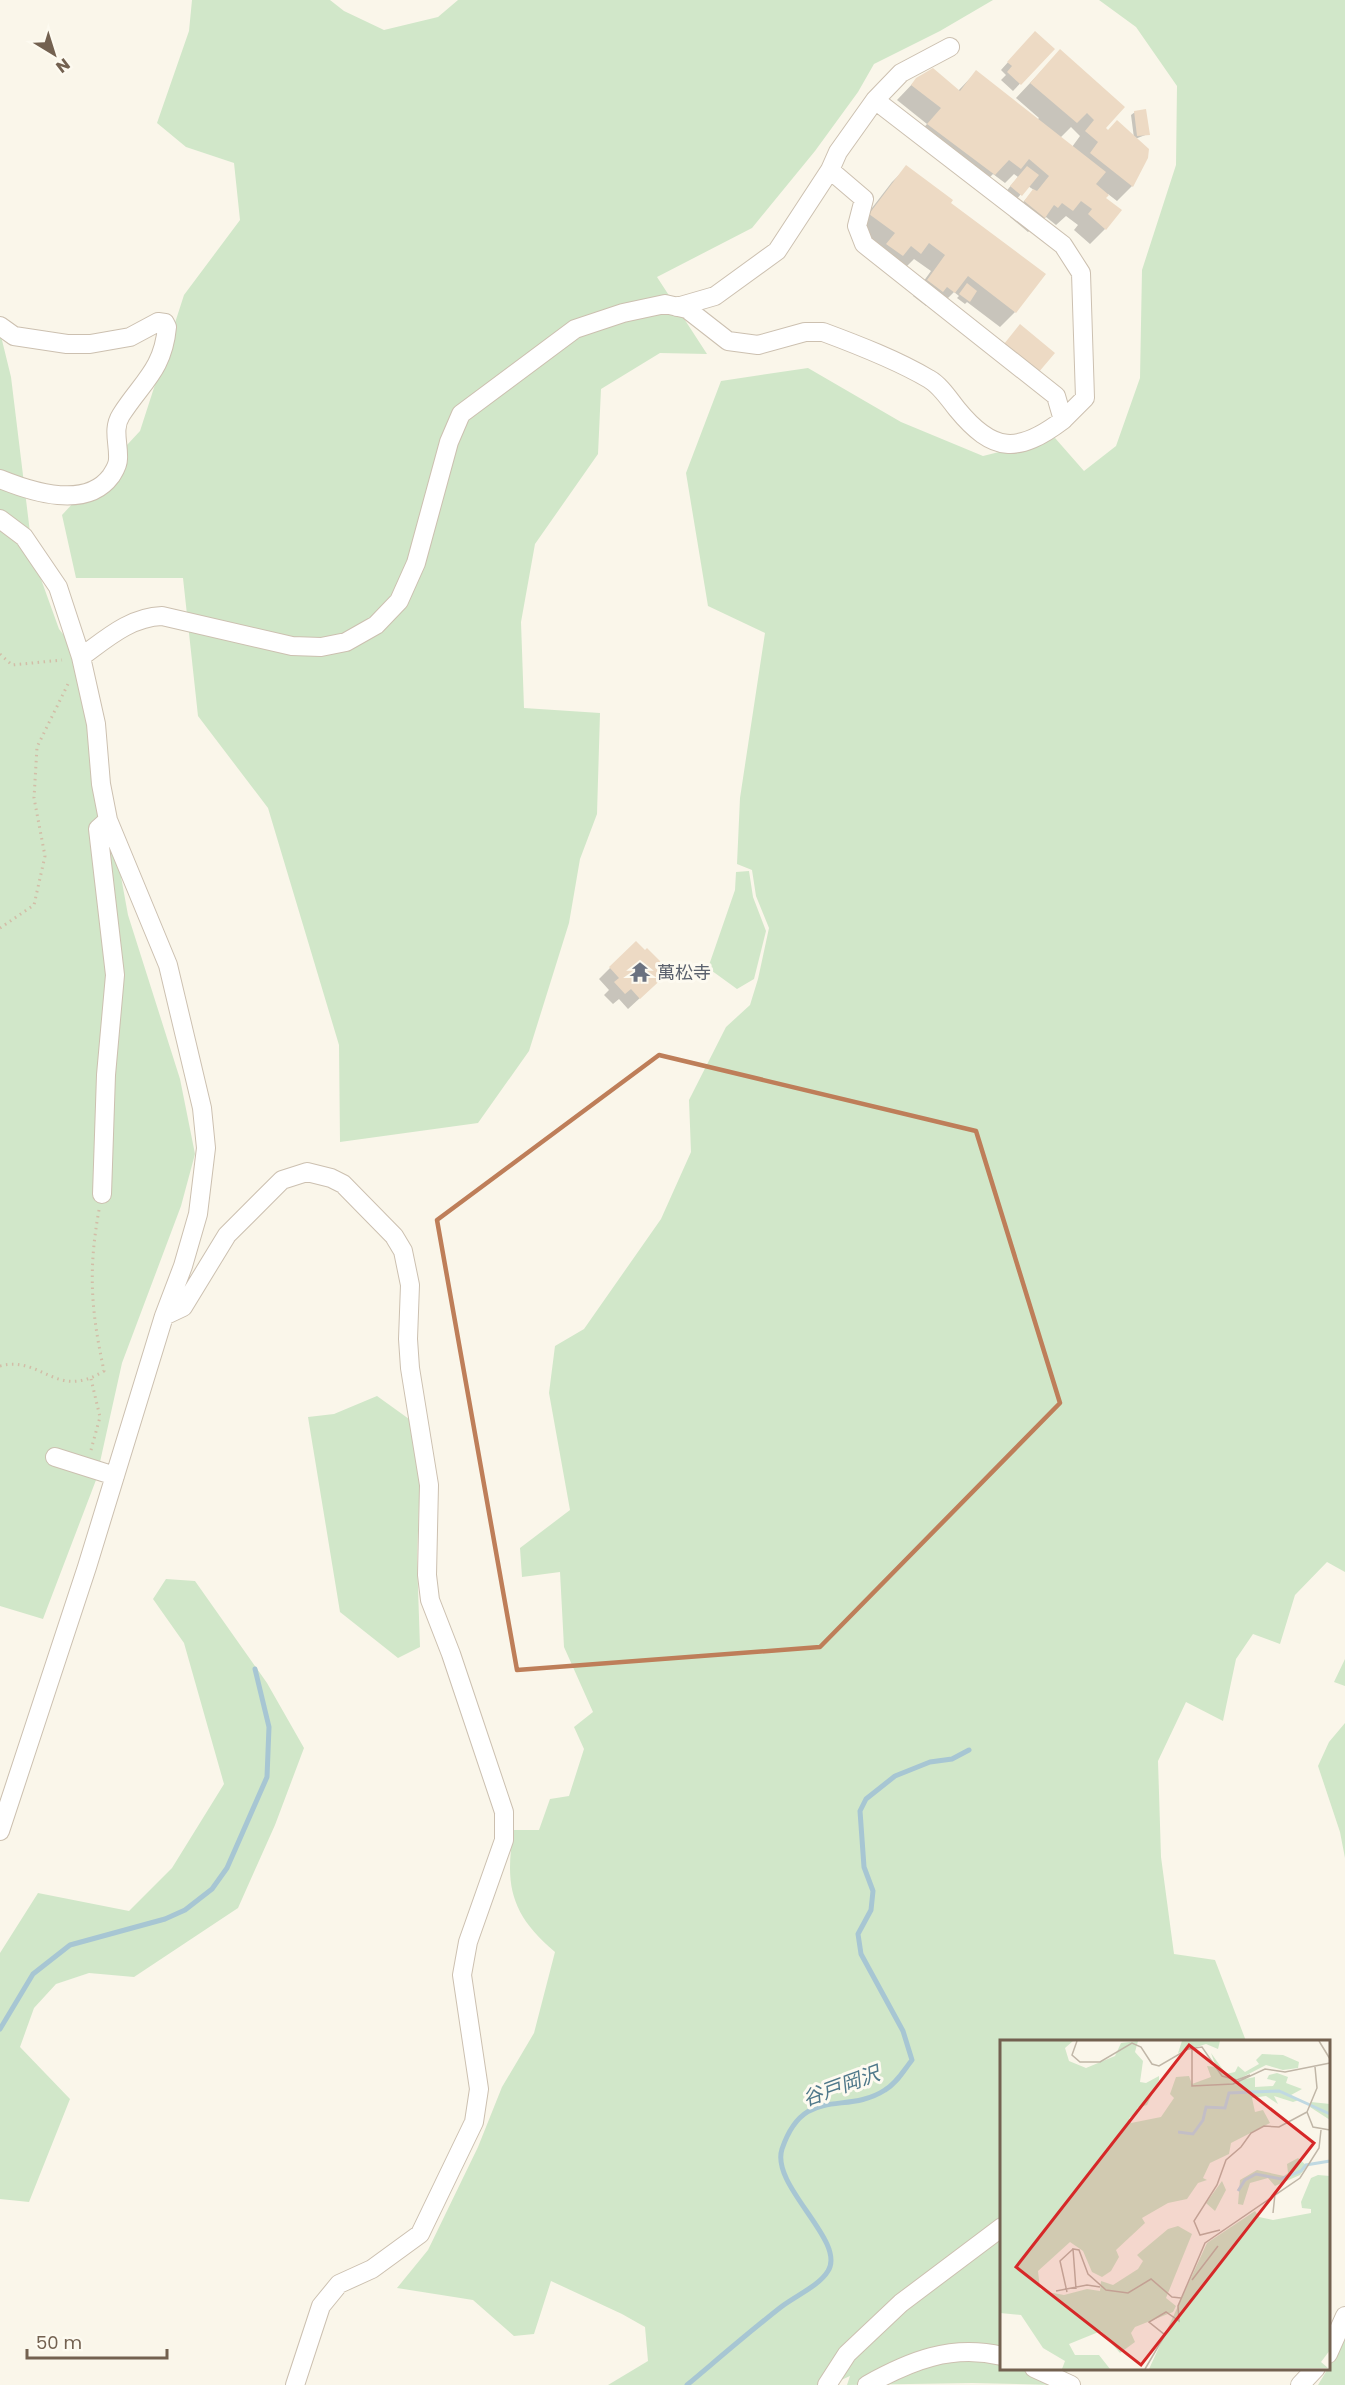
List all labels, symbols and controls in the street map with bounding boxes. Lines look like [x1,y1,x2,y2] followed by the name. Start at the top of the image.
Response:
[24,24,84,84] north arrow
[51,53,75,78] text: N
[628,960,652,984] temple icon: 萬松寺
[657,960,711,985] place label: 萬松寺
[1000,2040,1330,2370] inset map
[799,2058,886,2113] water label: 谷戸岡沢
[27,2322,166,2360] scale bar
[36,2330,82,2355] text: 50 m

